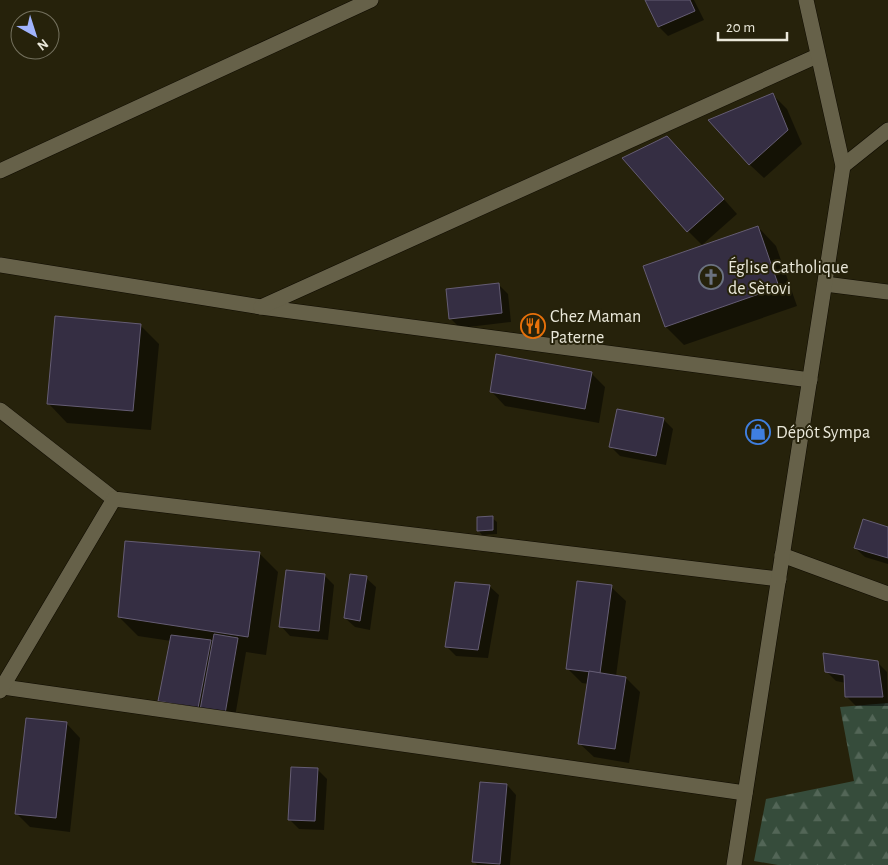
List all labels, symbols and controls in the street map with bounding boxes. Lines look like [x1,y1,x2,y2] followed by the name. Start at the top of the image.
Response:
[10,10,60,60] north arrow
[718,10,787,42] scale bar
[726,20,755,35] text: 20 m
[34,36,51,53] text: N
[728,256,849,298] place label: Église Catholique de Sètovi
[698,264,724,290] church icon: Église Catholique de Sètovi
[550,308,641,347] place label: Chez Maman Paterne
[520,313,546,339] restaurant icon: Chez Maman Paterne
[745,419,771,445] shop icon: Dépôt Sympa
[776,424,870,442] place label: Dépôt Sympa

